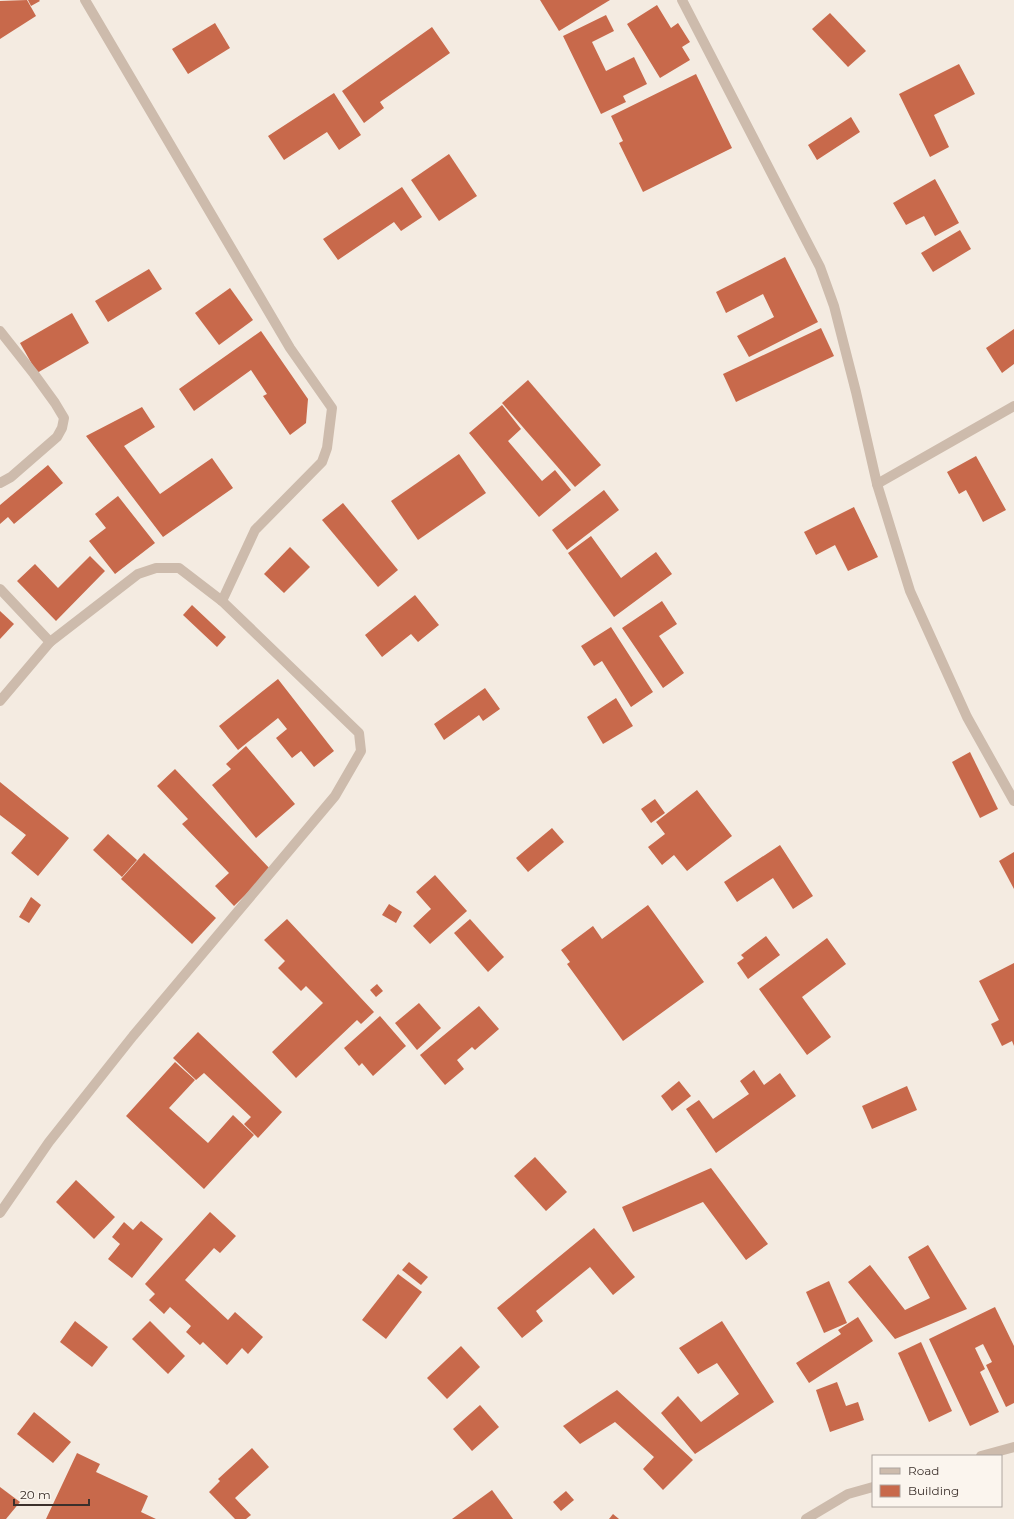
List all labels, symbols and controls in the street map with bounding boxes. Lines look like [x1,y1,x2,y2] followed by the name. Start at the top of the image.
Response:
[872,1455,1002,1507] legend
[908,1463,939,1478] text: Road
[14,1481,89,1507] scale bar
[908,1483,959,1498] text: Building
[20,1487,51,1502] text: 20 m

